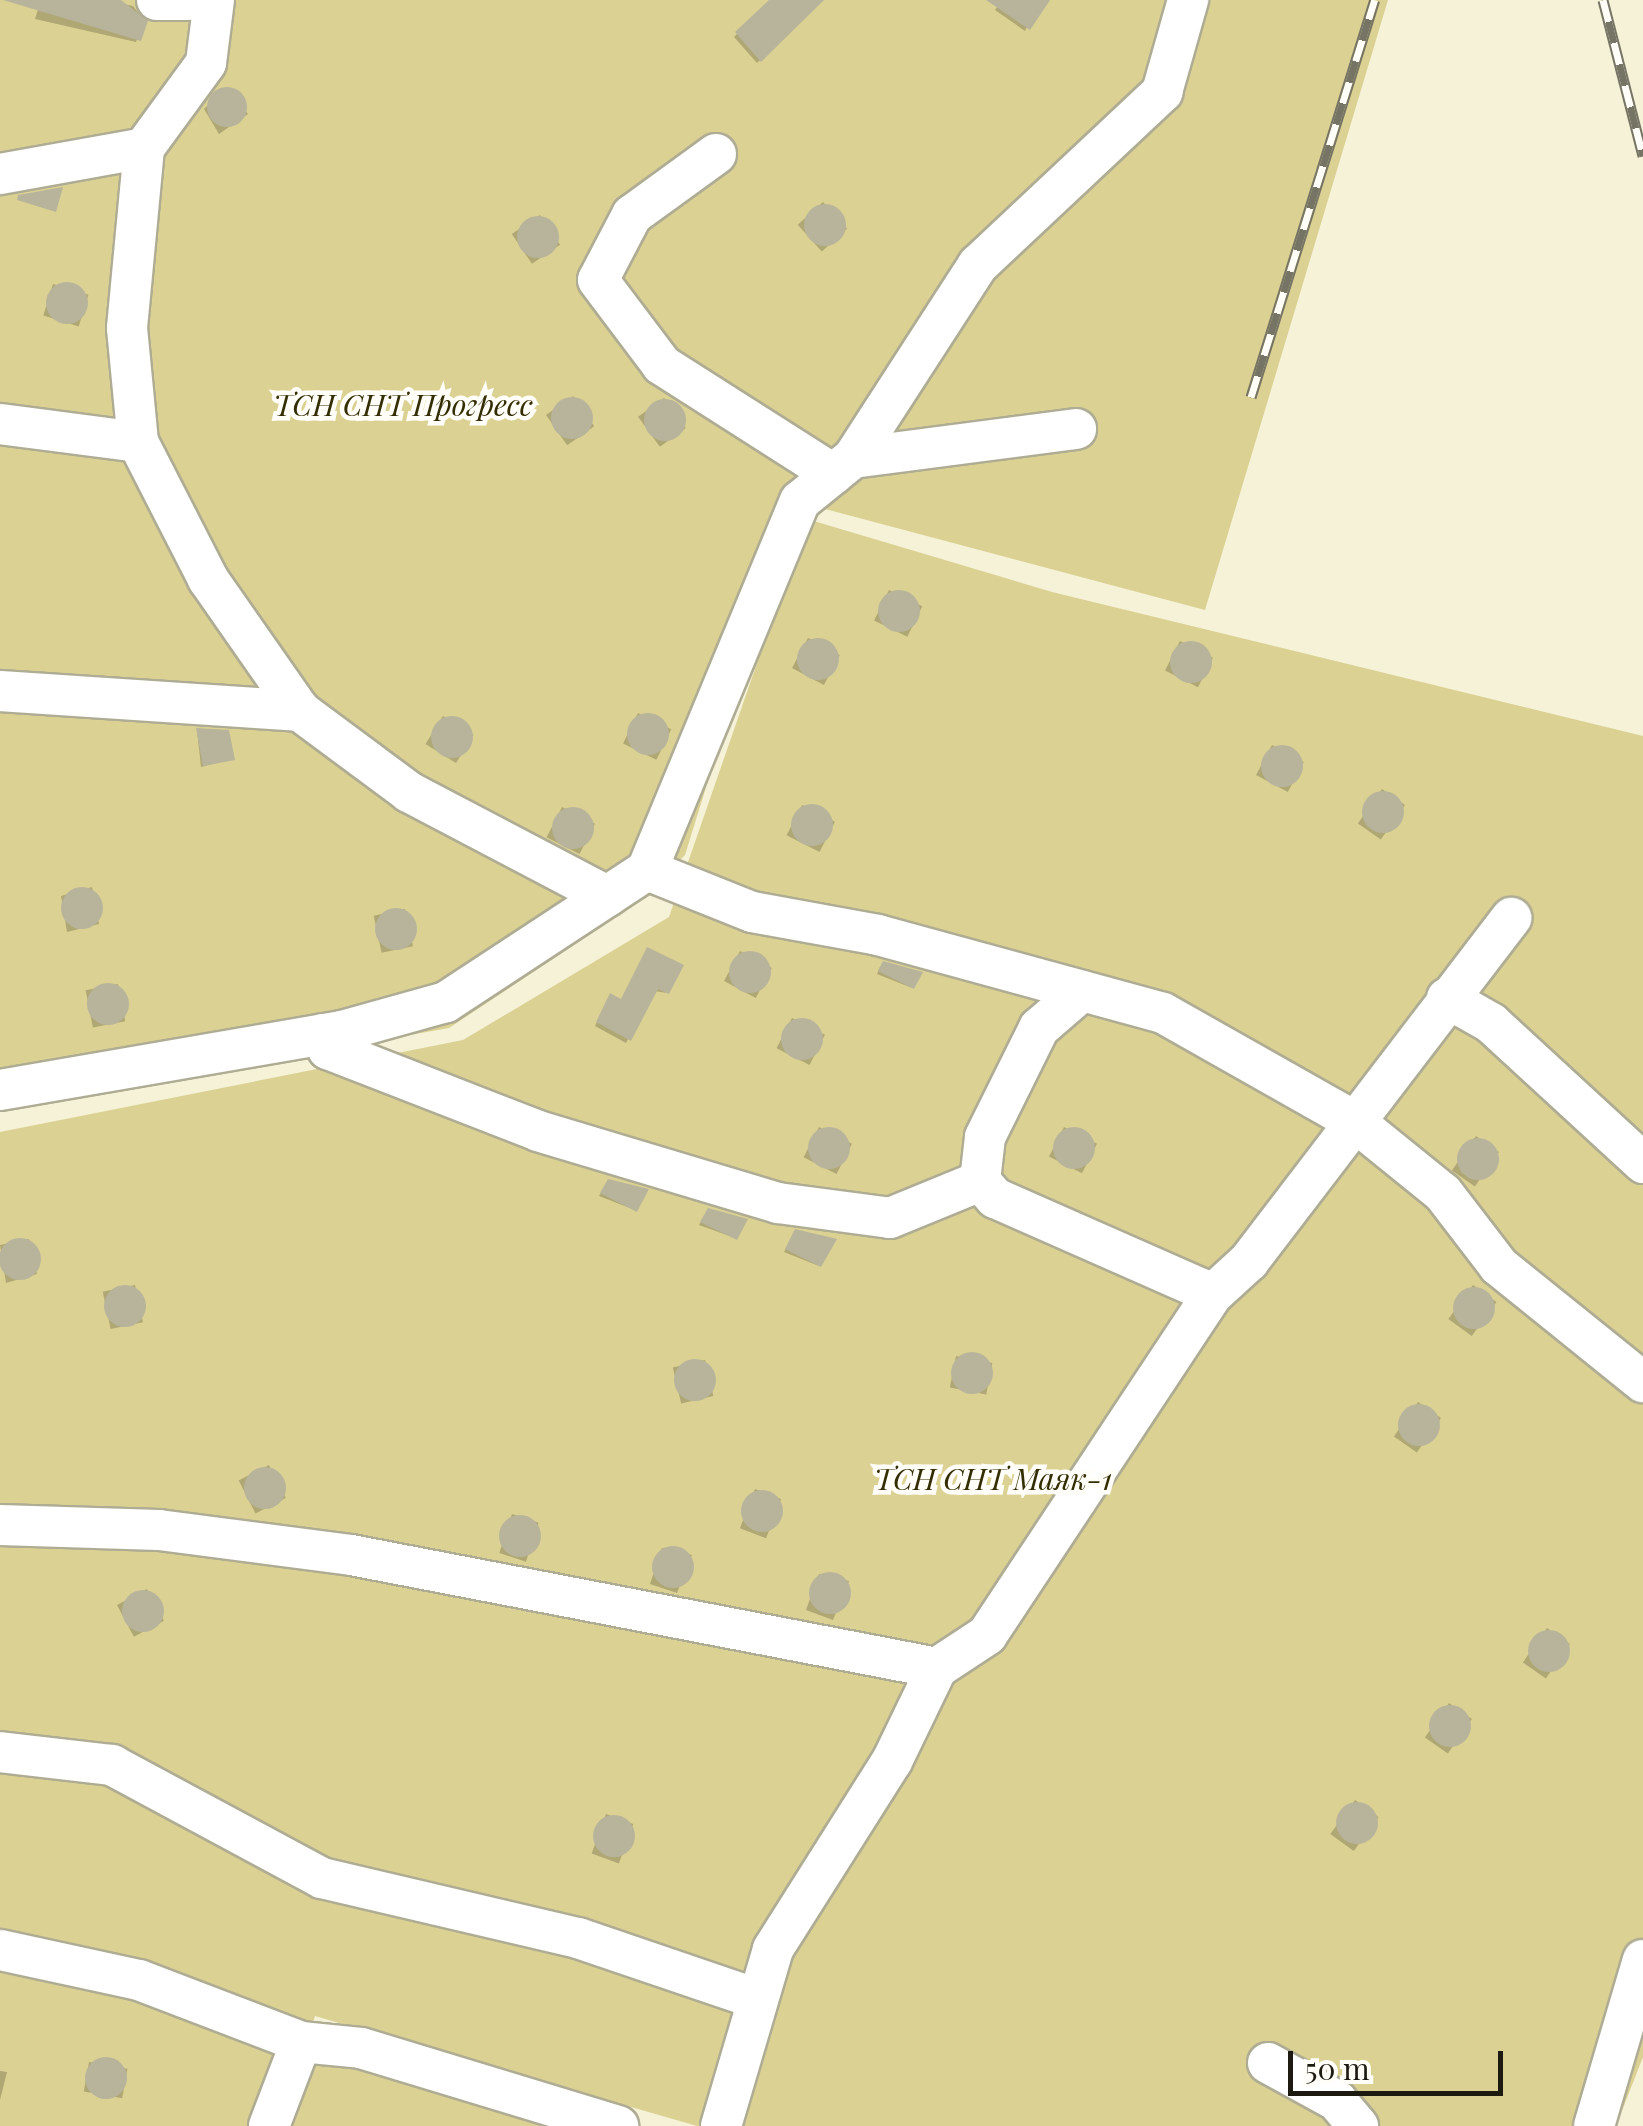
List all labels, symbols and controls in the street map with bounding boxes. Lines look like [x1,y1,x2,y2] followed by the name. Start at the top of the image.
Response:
[273,386,533,422] park label: ТСН СНТ Прогресс
[874,1460,1112,1496] park label: ТСН СНТ Маяк-1
[1293,2031,1508,2093] scale bar
[1305,2048,1370,2088] text: 50 m

